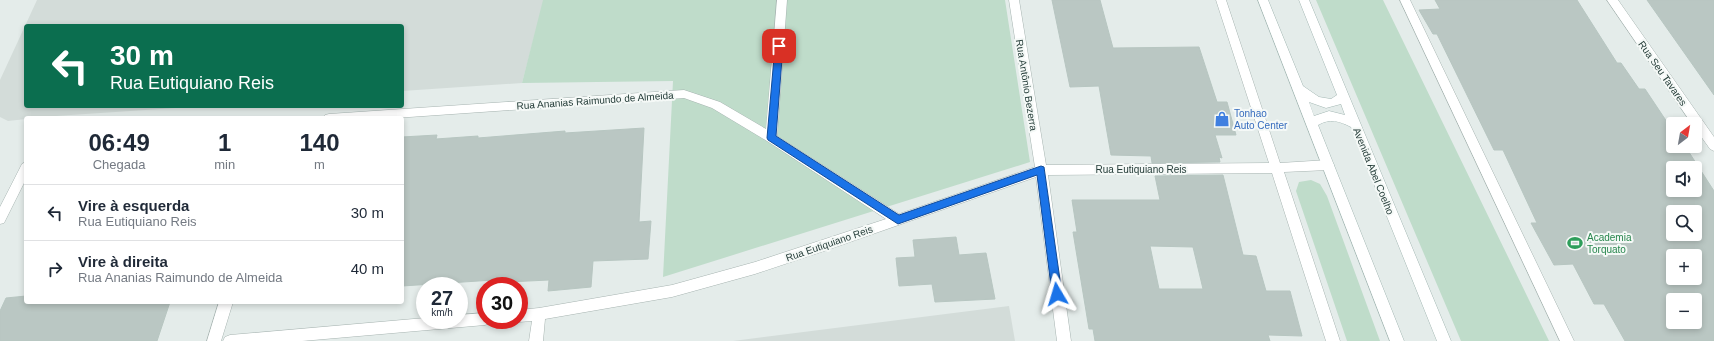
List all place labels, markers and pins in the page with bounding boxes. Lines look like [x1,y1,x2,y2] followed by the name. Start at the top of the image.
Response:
[762,29,796,63] pin
[1234,108,1288,131] place label: Tonhao Auto Center
[1213,110,1231,128] shop icon: Tonhao Auto Center
[1587,232,1632,255] place label: Academia Torquato
[1566,234,1584,252] sports icon: Academia Torquato

